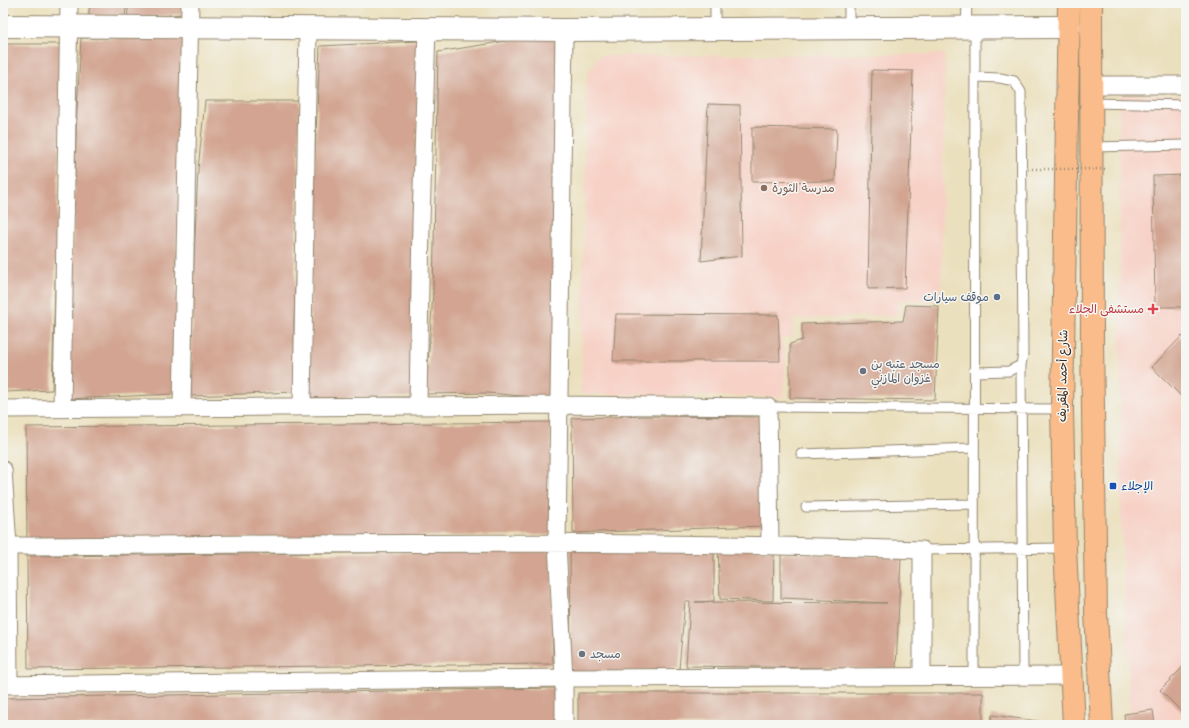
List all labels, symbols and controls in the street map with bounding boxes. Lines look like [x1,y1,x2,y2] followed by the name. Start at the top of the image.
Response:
[772,181,835,196] place label: مدرسة الثورة
[759,183,769,193] marker: مدرسة الثورة
[923,290,989,305] place label: موقف سيارات
[992,292,1002,302] marker: موقف سيارات
[1069,302,1144,317] place label: مستشفى الجلاء
[1147,303,1159,315] marker: مستشفى الجلاء
[1055,330,1072,422] street label: شارع أحمد المقريف
[871,357,940,389] place label: مسجد عتبه بن غزوان المازني
[858,366,868,376] marker: مسجد عتبه بن غزوان المازني
[1121,479,1153,494] place label: الإجلاء
[1108,481,1118,491] marker: الإجلاء
[590,647,621,662] place label: مسجد
[577,649,587,659] marker: مسجد

